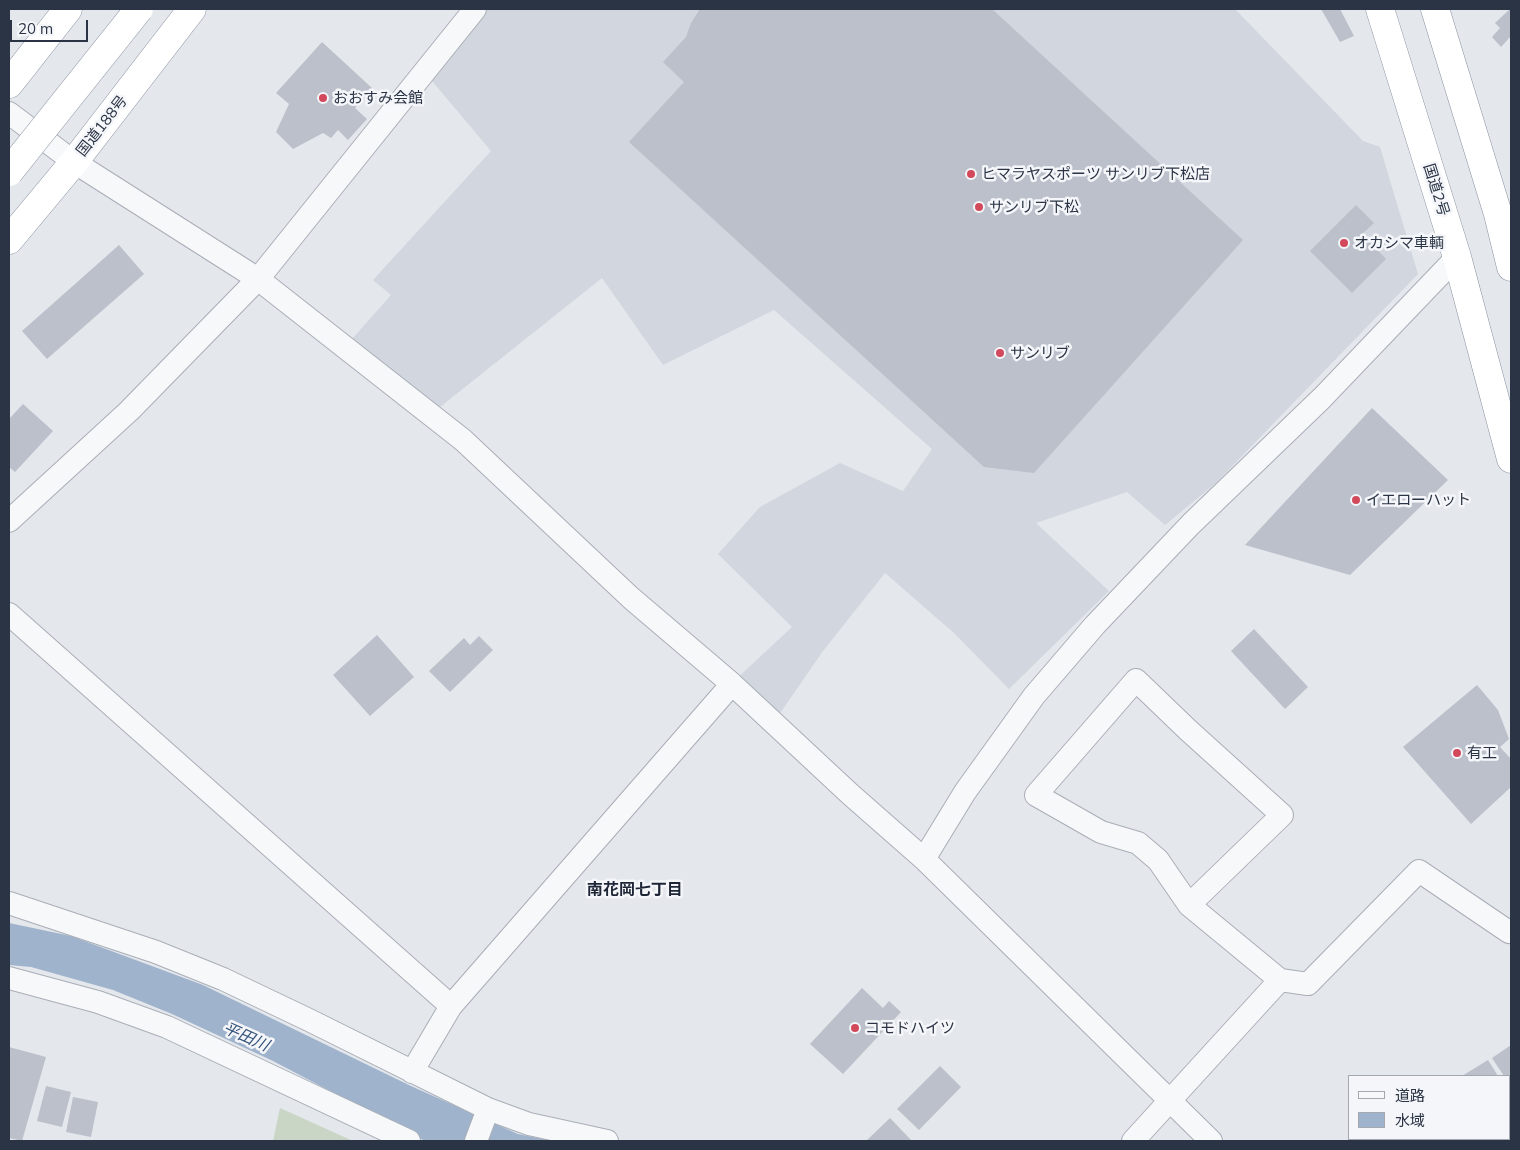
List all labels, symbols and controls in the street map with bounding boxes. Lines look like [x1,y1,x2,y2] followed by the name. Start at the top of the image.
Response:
[12,10,90,42] scale bar
[18,19,53,38] text: 20 m
[333,89,423,107] place label: おおすみ会館
[73,92,131,160] street label: 国道188号
[317,92,329,104] marker: おおすみ会館
[1419,162,1453,218] street label: 国道2号
[981,165,1210,183] place label: ヒマラヤスポーツ サンリブ下松店
[965,168,977,180] marker: ヒマラヤスポーツ サンリブ下松店
[989,198,1079,216] place label: サンリブ下松
[973,201,985,213] marker: サンリブ下松
[1354,234,1444,252] place label: オカシマ車輌
[1338,237,1350,249] marker: オカシマ車輌
[1010,344,1070,362] place label: サンリブ
[994,347,1006,359] marker: サンリブ
[1366,491,1471,509] place label: イエローハット
[1350,494,1362,506] marker: イエローハット
[1467,744,1497,762] place label: 有工
[1451,747,1463,759] marker: 有工
[587,880,683,900] district label: 南花岡七丁目
[220,1018,272,1056] water label: 平田川
[865,1019,955,1037] place label: コモドハイツ
[849,1022,861,1034] marker: コモドハイツ
[1348,1075,1510,1140] legend
[1395,1086,1425,1105] text: 道路
[1395,1111,1425,1130] text: 水域

